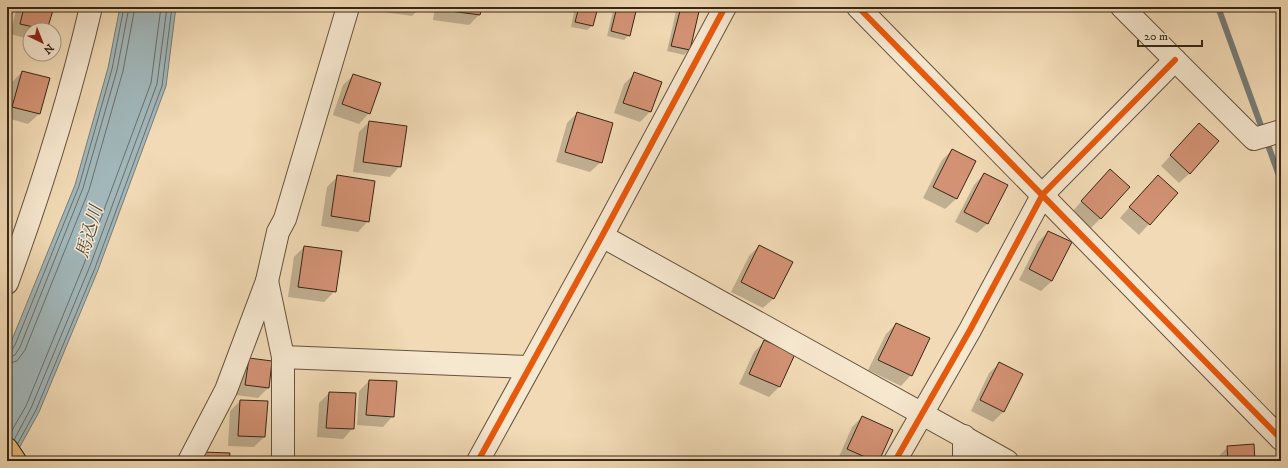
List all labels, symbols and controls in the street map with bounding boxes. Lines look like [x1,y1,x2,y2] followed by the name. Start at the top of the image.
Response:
[22,22,62,62] north arrow
[1138,22,1202,48] scale bar
[1144,29,1168,44] text: 20 m
[40,40,56,57] text: N
[72,201,109,261] water label: 馬込川

